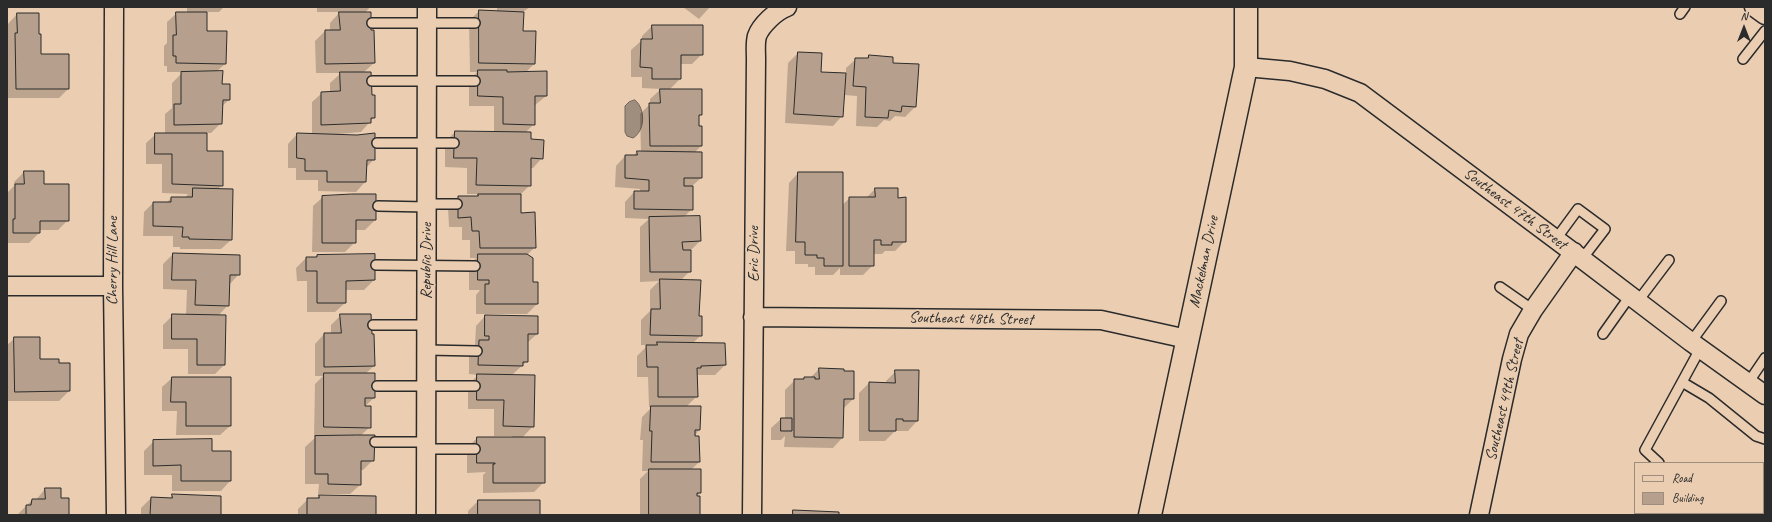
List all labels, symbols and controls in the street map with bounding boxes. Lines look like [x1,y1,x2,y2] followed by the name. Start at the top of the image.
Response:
[1724,8,1764,48] north arrow
[1741,9,1747,23] text: N
[1460,164,1570,254] street label: Southeast 47th Street
[1185,214,1223,310] street label: Mackelman Drive
[103,217,123,305] street label: Cherry Hill Lane
[417,223,437,299] street label: Republic Drive
[744,226,764,282] street label: Eric Drive
[909,308,1033,330] street label: Southeast 48th Street
[1482,337,1528,463] street label: Southeast 49th Street
[1634,462,1764,514] legend
[1672,470,1692,486] text: Road
[1672,490,1704,506] text: Building

